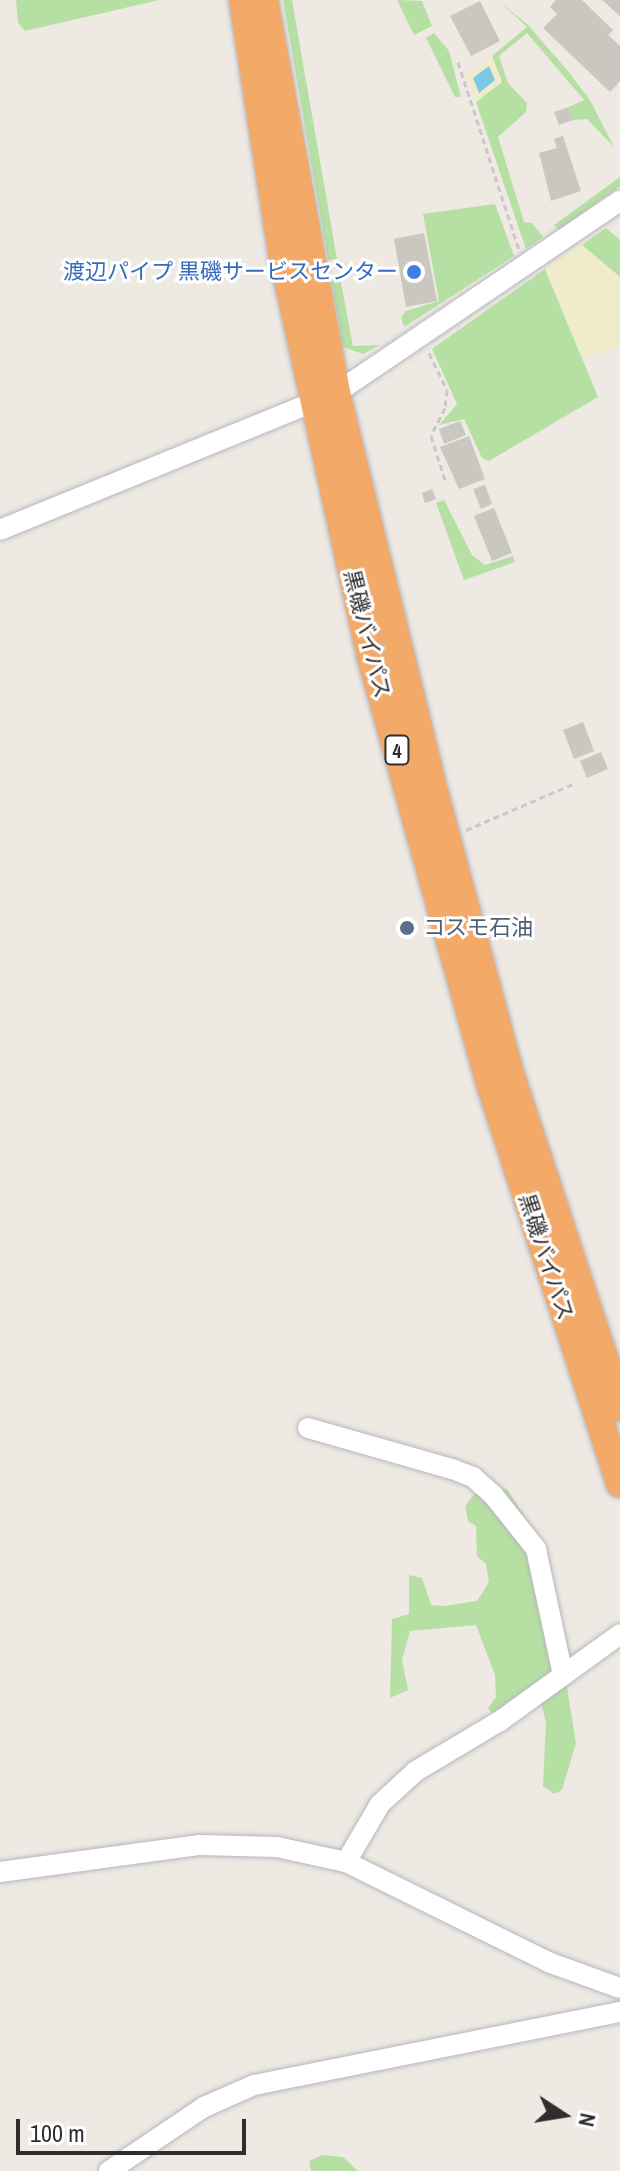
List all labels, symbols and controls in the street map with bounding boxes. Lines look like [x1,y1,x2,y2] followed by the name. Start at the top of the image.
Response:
[63,259,398,285] place label: 渡辺パイプ 黒磯サービスセンター
[405,263,423,281] marker: 渡辺パイプ 黒磯サービスセンター
[338,567,396,701] street label: 黒磯バイパス
[383,734,411,766] road number: 4
[423,915,533,941] place label: コスモ石油
[398,919,416,937] marker: コスモ石油
[513,1190,579,1324] street label: 黒磯バイパス
[524,2075,604,2155] north arrow
[20,2103,250,2153] scale bar
[571,2110,604,2129] text: N
[30,2117,85,2149] text: 100 m

